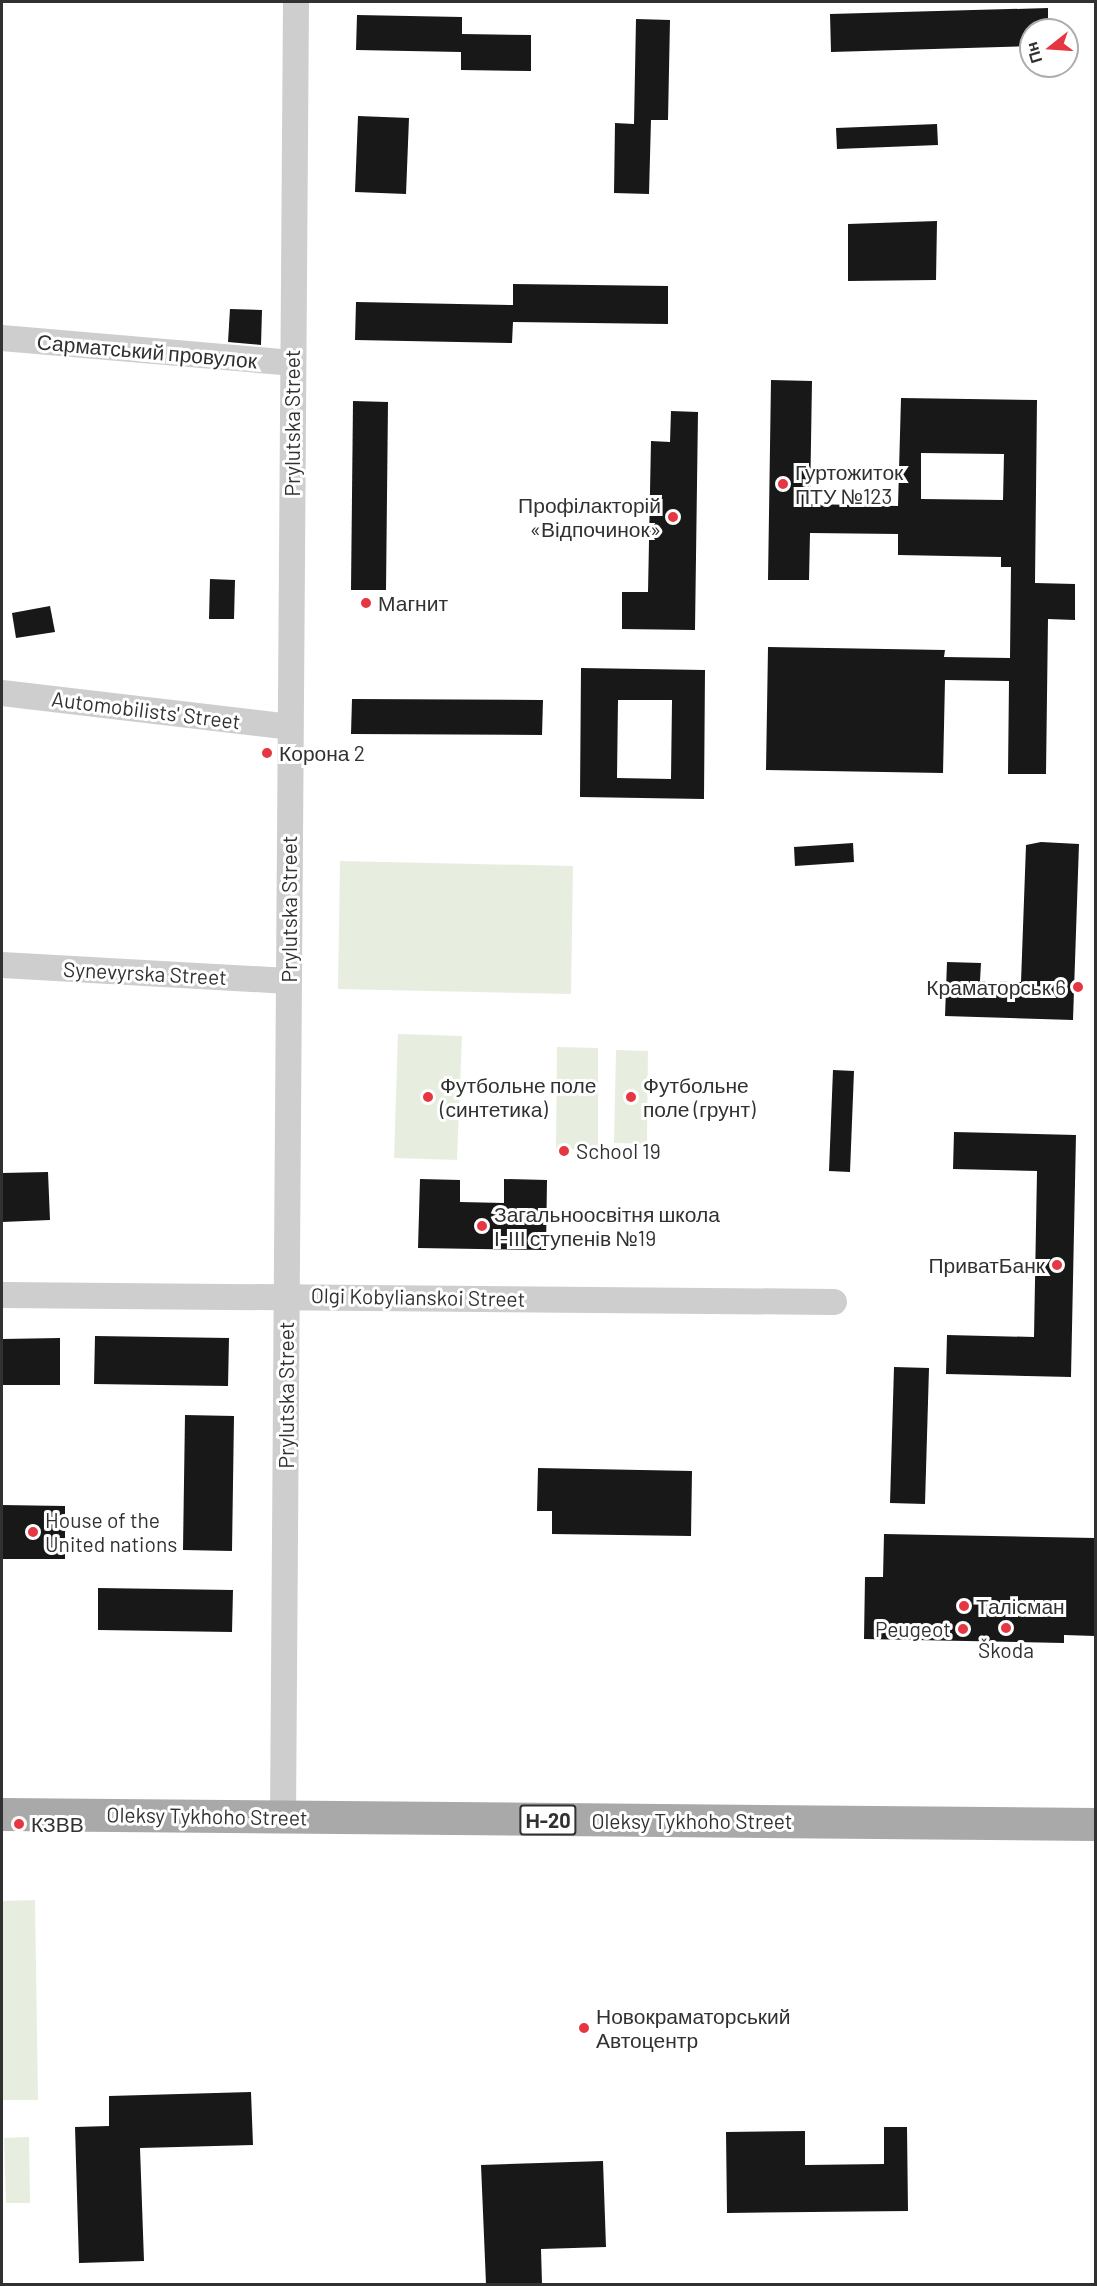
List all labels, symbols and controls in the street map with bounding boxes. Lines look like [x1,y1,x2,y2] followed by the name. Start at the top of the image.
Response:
[1019,18,1079,78] north arrow
[1021,40,1045,66] text: Пн
[36,329,258,373] street label: Сарматський провулок
[279,350,305,496] street label: Prylutska Street
[795,459,903,509] place label: Гуртожиток ПТУ №123
[776,477,790,491] marker: Гуртожиток ПТУ №123
[518,492,661,542] place label: Профілакторій «Відпочинок»
[666,510,680,524] marker: Профілакторій «Відпочинок»
[378,590,448,616] place label: Магнит
[359,596,373,610] marker: Магнит
[50,686,242,734] street label: Automobilists' Street
[279,740,365,766] place label: Корона 2
[260,746,274,760] marker: Корона 2
[276,836,302,982] street label: Prylutska Street
[62,956,228,990] street label: Synevyrska Street
[926,974,1066,1000] place label: Краматорськ 6
[1071,980,1085,994] marker: Краматорськ 6
[440,1072,597,1122] place label: Футбольне поле (синтетика)
[643,1072,756,1122] place label: Футбольне поле (грунт)
[421,1090,435,1104] marker: Футбольне поле (синтетика)
[624,1090,638,1104] marker: Футбольне поле (грунт)
[576,1138,661,1164] place label: School 19
[557,1144,571,1158] marker: School 19
[494,1201,720,1251] place label: Загальноосвітня школа І-ІІІ ступенів №19
[475,1219,489,1233] marker: Загальноосвітня школа І-ІІІ ступенів №19
[928,1252,1045,1278] place label: ПриватБанк
[1050,1258,1064,1272] marker: ПриватБанк
[311,1283,525,1311] street label: Olgi Kobylianskoi Street
[273,1322,299,1468] street label: Prylutska Street
[45,1507,177,1557] place label: House of the United nations
[26,1525,40,1539] marker: House of the United nations
[976,1593,1065,1619] place label: Талісман
[957,1599,971,1613] marker: Талісман
[875,1616,951,1642] place label: Peugeot
[999,1621,1013,1635] marker: Škoda
[956,1622,970,1636] marker: Peugeot
[978,1637,1034,1663] place label: Škoda
[106,1802,308,1830] street label: Oleksy Tykhoho Street
[518,1803,578,1837] road number: Н-20
[591,1808,793,1834] street label: Oleksy Tykhoho Street
[31,1811,84,1837] place label: КЗВВ
[12,1817,26,1831] marker: КЗВВ
[596,2003,790,2053] place label: Новокраматорський Автоцентр
[577,2021,591,2035] marker: Новокраматорський Автоцентр

